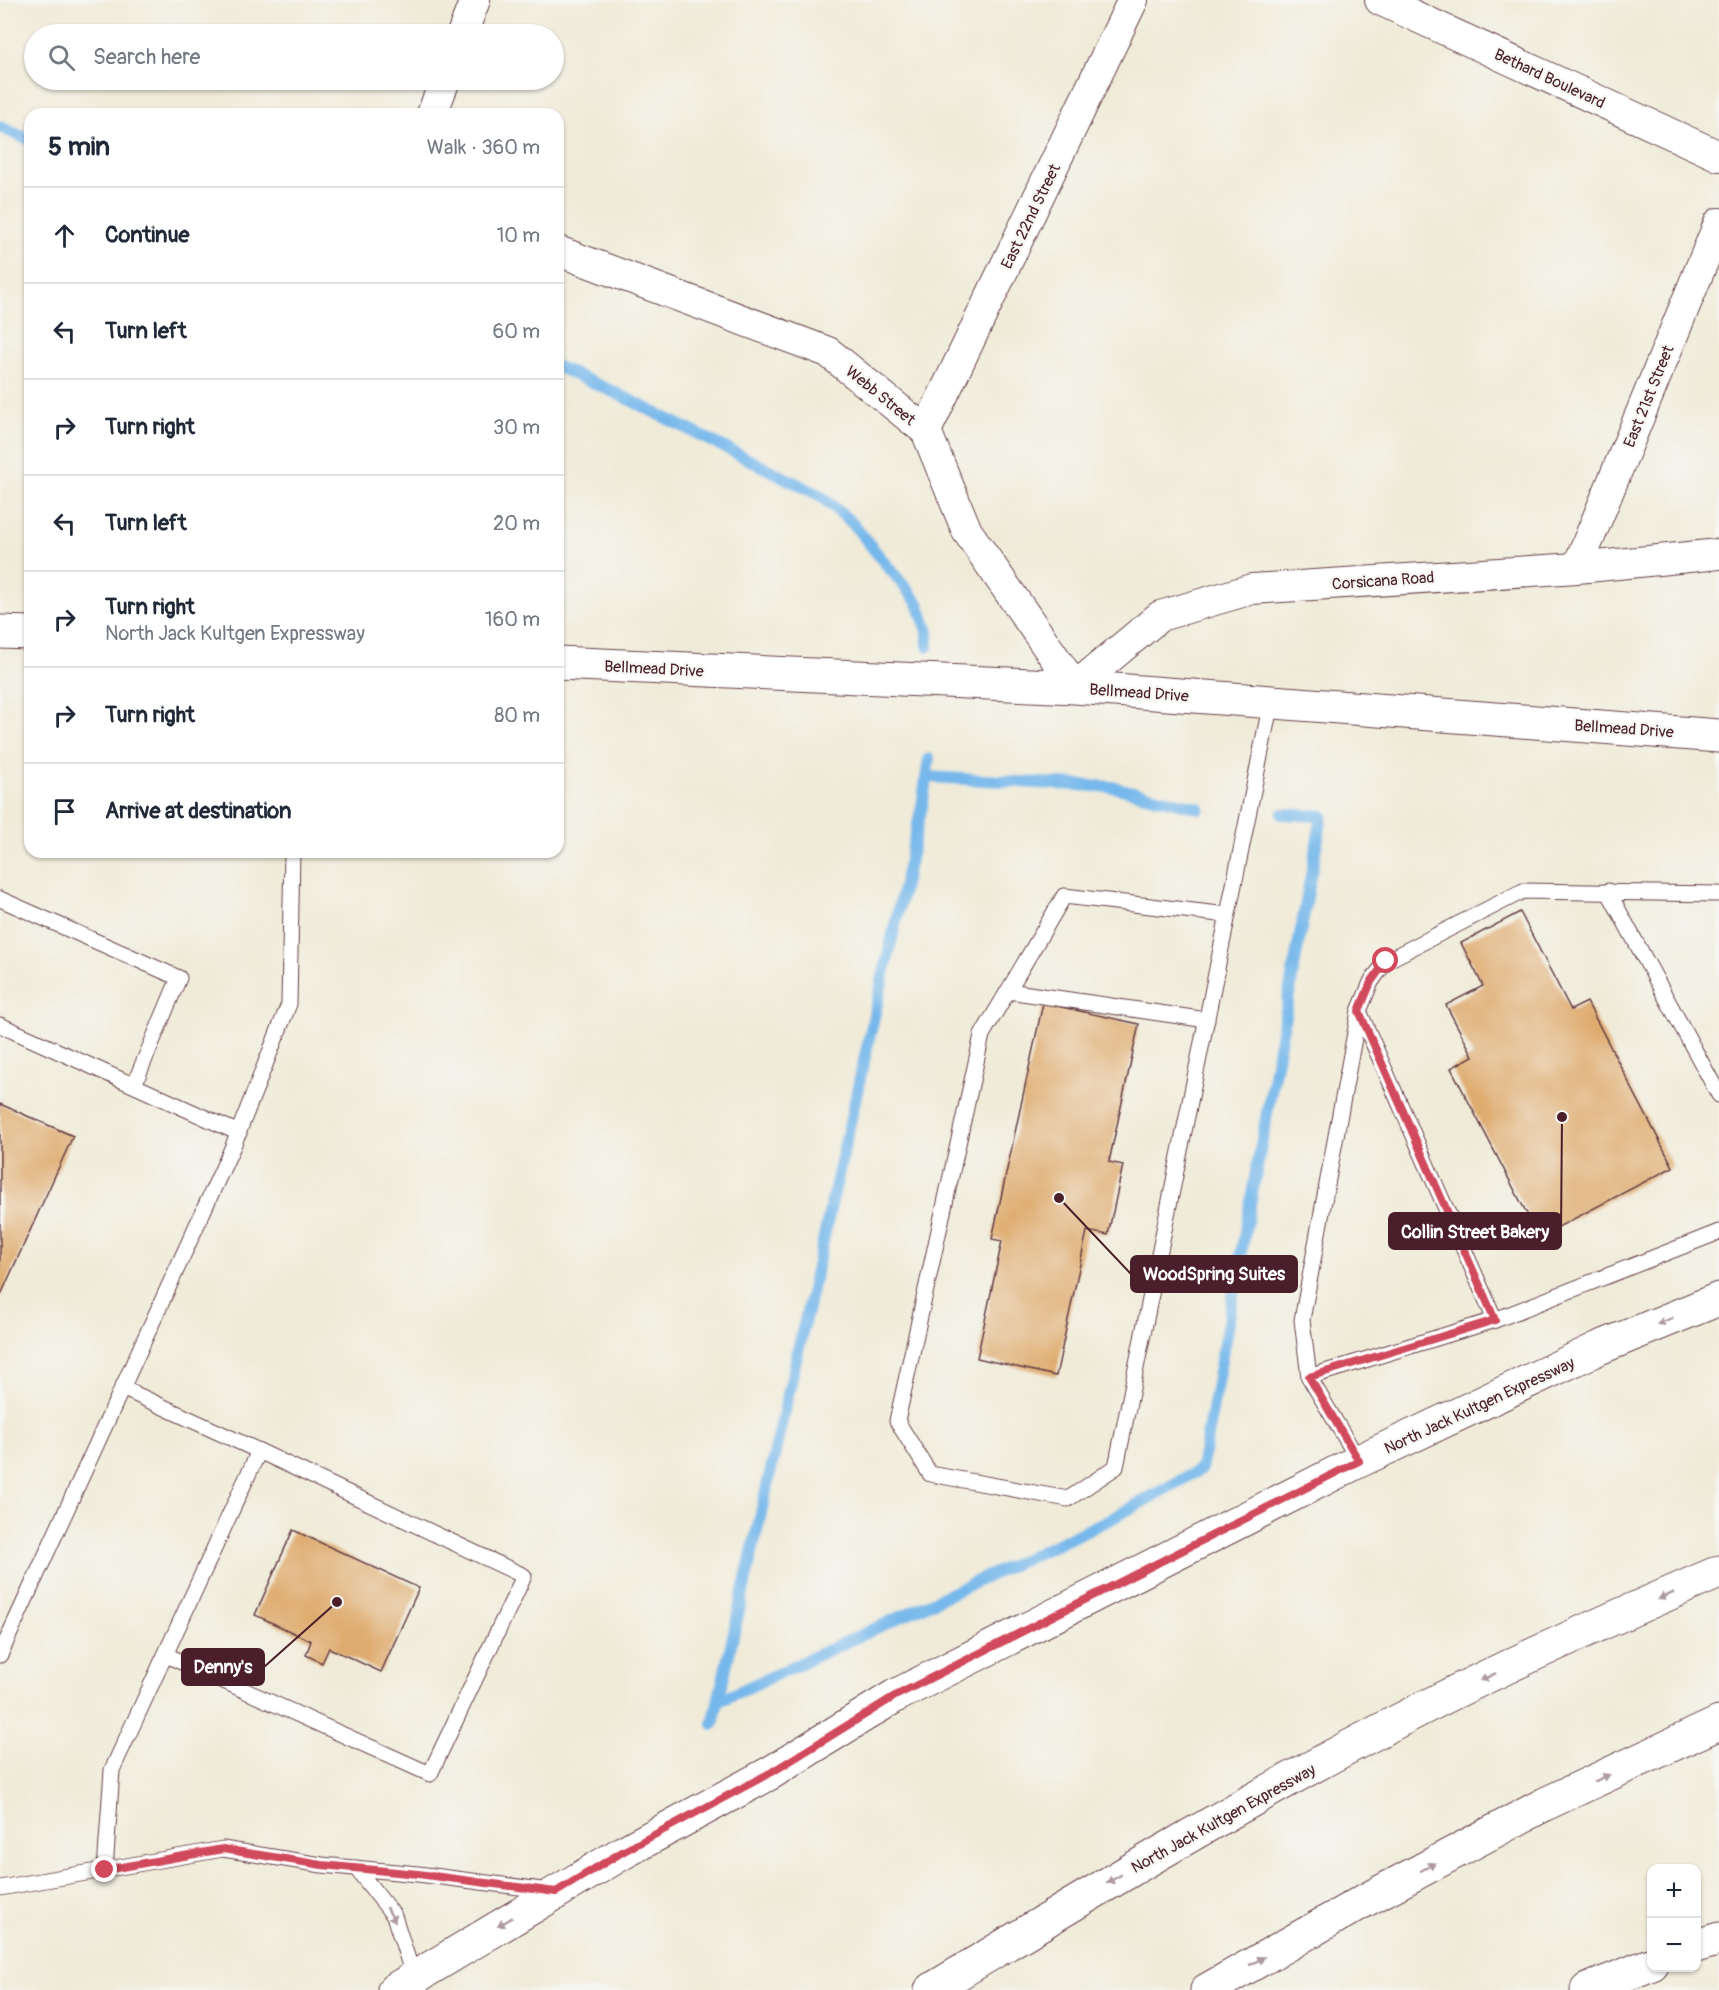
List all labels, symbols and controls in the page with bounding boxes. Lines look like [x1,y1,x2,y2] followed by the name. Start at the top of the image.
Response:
[24,24,564,90] search box
[45,41,78,74] icon: search
[93,43,200,71] text: Search here
[1491,44,1608,113] street label: Bethard Boulevard
[48,131,110,163] text: 5 min
[427,135,540,160] text: Walk · 360 m
[997,160,1065,272] street label: East 22nd Street
[48,219,81,252] icon: ahead
[105,221,189,249] text: Continue
[496,223,540,248] text: 10 m
[48,315,81,348] icon: left
[105,317,187,345] text: Turn left
[493,319,540,344] text: 60 m
[1619,342,1679,450] street label: East 21st Street
[841,362,920,430] street label: Webb Street
[48,411,81,444] icon: right
[105,413,195,441] text: Turn right
[493,415,540,440] text: 30 m
[48,507,81,540] icon: left
[105,509,187,537] text: Turn left
[493,511,540,536] text: 20 m
[1331,567,1435,595] street label: Corsicana Road
[105,593,195,621] text: Turn right
[48,603,81,636] icon: right
[485,607,540,632] text: 160 m
[105,621,365,646] text: North Jack Kultgen Expressway
[604,656,704,682] street label: Bellmead Drive
[1089,680,1189,706] street label: Bellmead Drive
[48,699,81,732] icon: right
[105,701,195,729] text: Turn right
[494,703,540,728] text: 80 m
[1574,716,1674,742] street label: Bellmead Drive
[48,795,81,828] icon: arrive
[105,797,291,825] text: Arrive at destination
[1372,947,1398,973] route start
[1389,1213,1561,1249] callout: Collin Street Bakery
[1401,1221,1549,1244] text: Collin Street Bakery
[1131,1256,1297,1292] callout: WoodSpring Suites
[1143,1263,1286,1286] text: WoodSpring Suites
[1656,1317,1674,1326] one-way arrow
[1381,1353,1578,1459] street label: North Jack Kultgen Expressway
[1657,1591,1674,1600] one-way arrow
[182,1649,264,1685] callout: Denny's
[194,1656,253,1679] text: Denny's
[1480,1672,1497,1681] one-way arrow
[1128,1760,1319,1878] street label: North Jack Kultgen Expressway
[1593,1773,1610,1782] one-way arrow
[91,1856,117,1882] route end
[1420,1862,1437,1872] one-way arrow
[1647,1864,1701,1972] map controls
[1647,1864,1701,1918] button: +
[1105,1874,1122,1884] one-way arrow
[386,1907,396,1924] one-way arrow
[497,1916,513,1927] one-way arrow
[1647,1918,1701,1972] button: −
[1249,1956,1266,1966] one-way arrow

